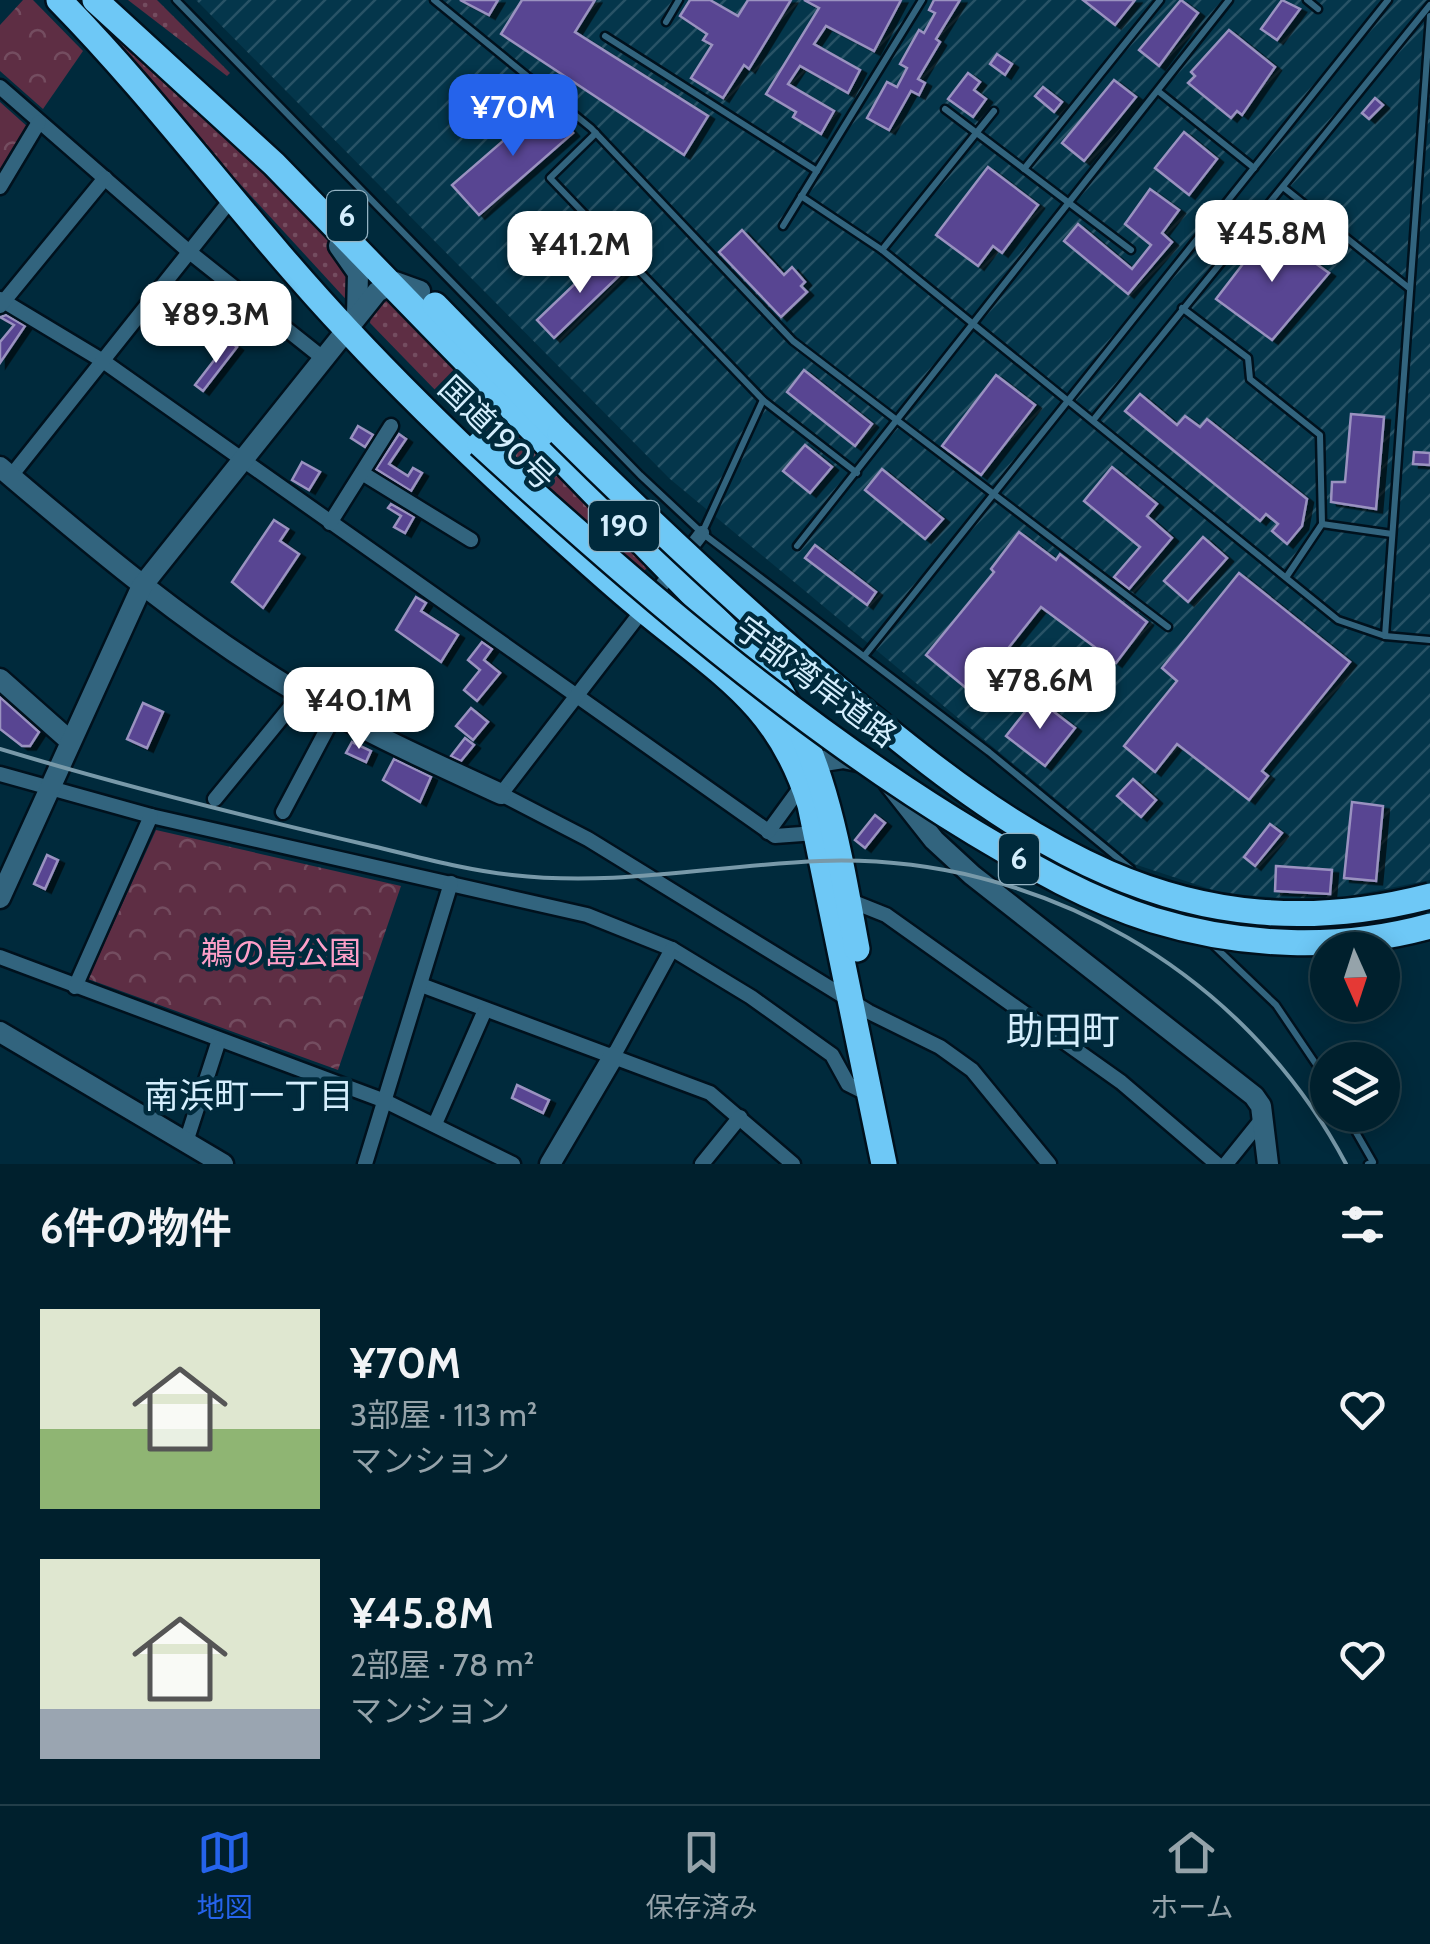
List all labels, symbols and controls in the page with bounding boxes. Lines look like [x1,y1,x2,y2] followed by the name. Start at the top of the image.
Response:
[454,74,572,159] pin: ¥70M
[471,87,555,126] text: ¥70M
[327,191,367,241] road number: 6
[1191,200,1353,285] pin: ¥45.8M
[499,211,661,296] pin: ¥41.2M
[1217,213,1327,252] text: ¥45.8M
[529,224,631,263] text: ¥41.2M
[135,281,297,366] pin: ¥89.3M
[162,294,270,333] text: ¥89.3M
[431,368,564,498] street label: 国道190号
[589,501,659,551] road number: 190
[728,608,905,755] street label: 宇部湾岸道路
[959,647,1121,732] pin: ¥78.6M
[987,660,1093,699] text: ¥78.6M
[278,667,440,752] pin: ¥40.1M
[306,680,412,719] text: ¥40.1M
[999,834,1039,884] road number: 6
[1310,932,1400,1022] north arrow
[1310,932,1400,1132] map controls
[201,933,361,972] park label: 鵜の島公園
[1006,1007,1120,1054] district label: 助田町
[1310,1042,1400,1132] button: layers
[144,1074,354,1117] district label: 南浜町一丁目
[1335,1197,1390,1252] icon: filters
[40,1202,232,1254] text: 6件の物件
[350,1337,461,1389] text: ¥70M
[120,1349,240,1469] icon: home
[1335,1382,1390,1437] icon: heart
[350,1395,537,1434] text: 3部屋 · 113 m²
[350,1441,510,1480] text: マンション
[350,1587,494,1639] text: ¥45.8M
[120,1599,240,1719] icon: home
[1335,1632,1390,1687] icon: heart
[350,1645,534,1684] text: 2部屋 · 78 m²
[350,1691,510,1730] text: マンション
[196,1825,252,1925] tab: 地図
[645,1825,757,1925] tab: 保存済み
[1150,1825,1234,1925] tab: ホーム

